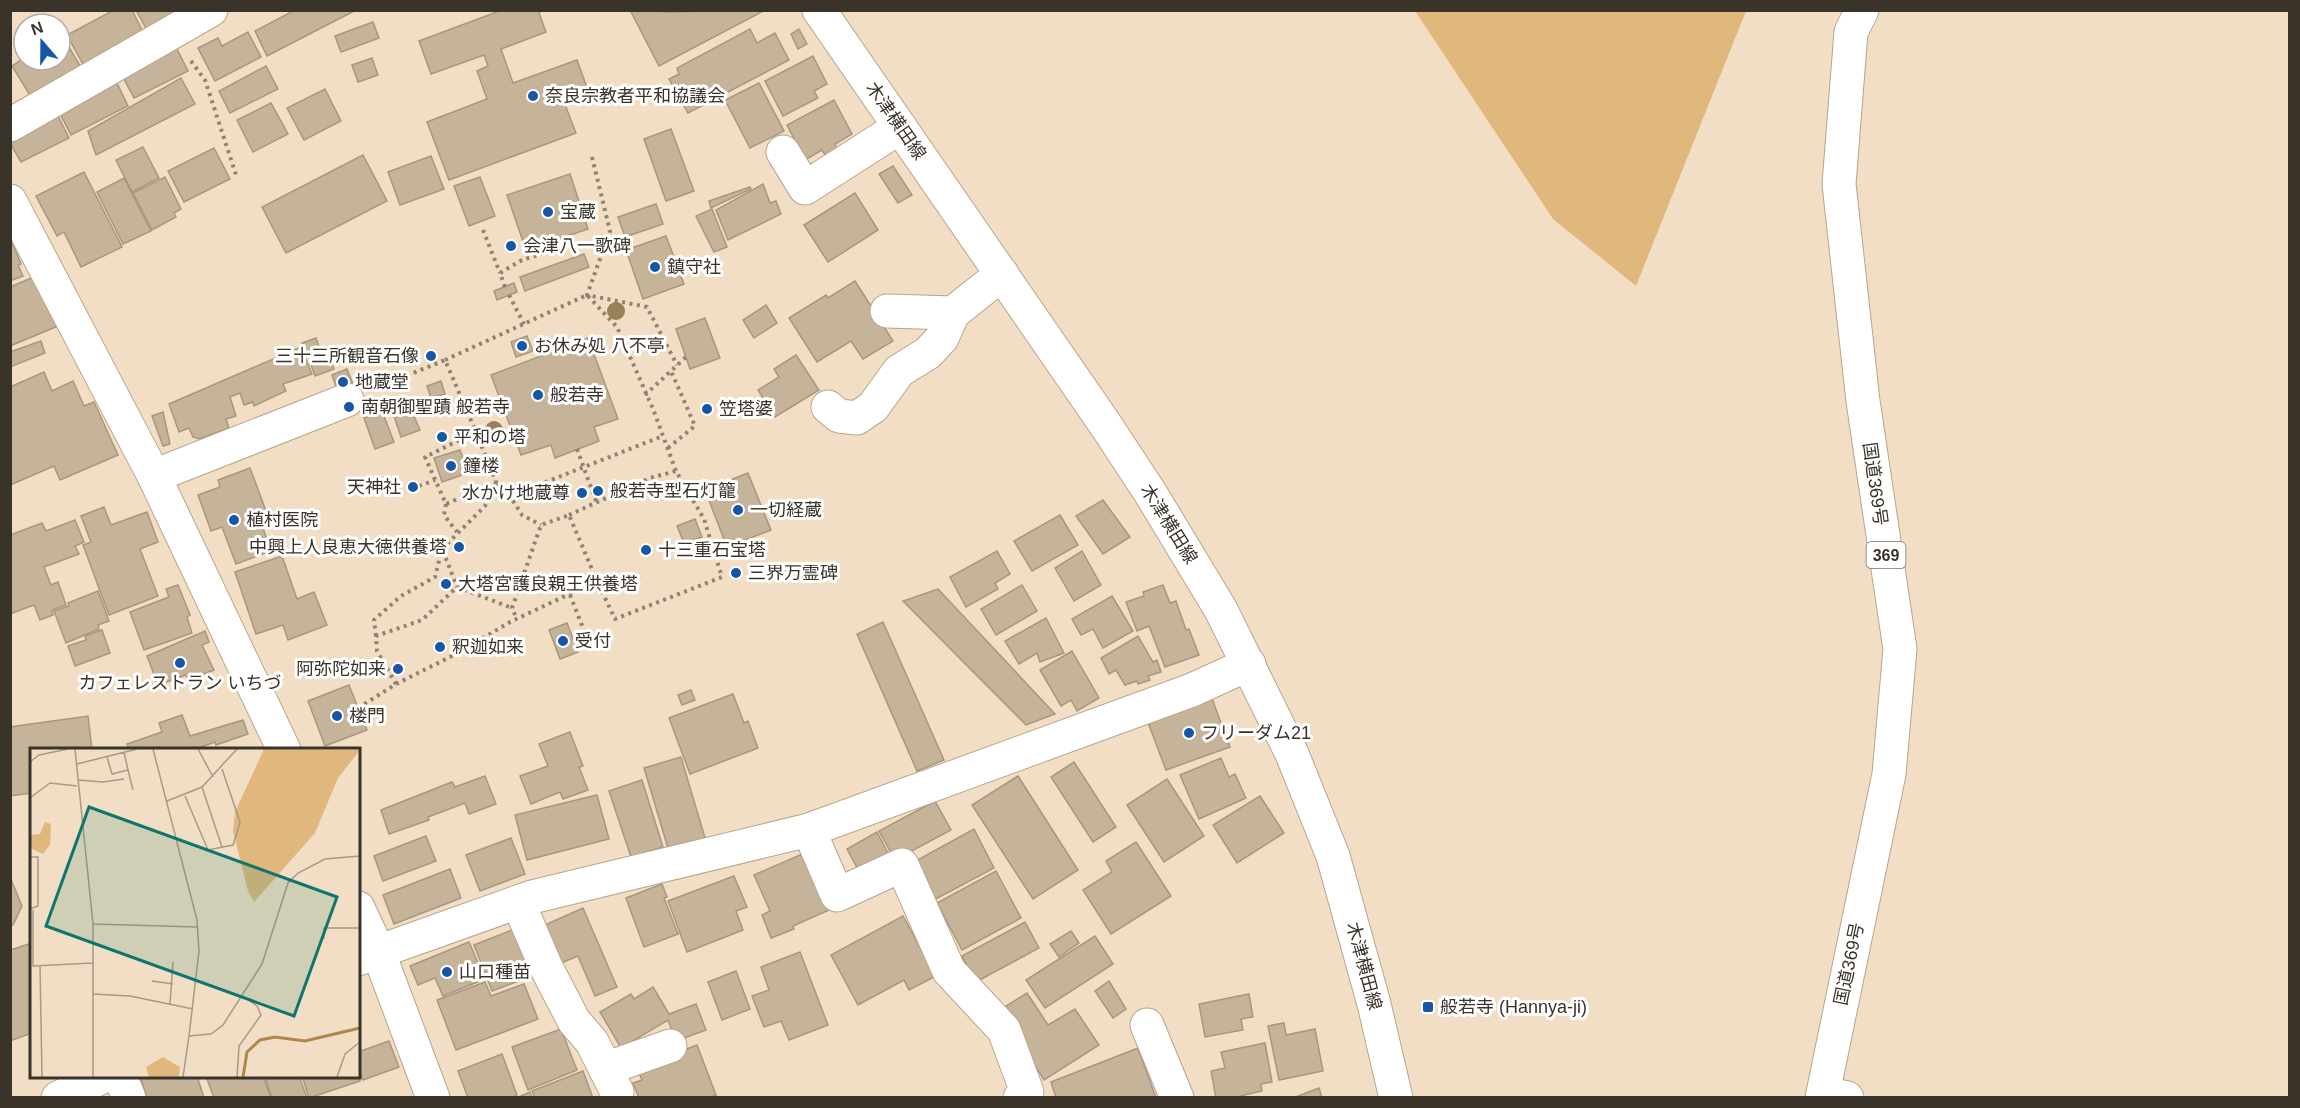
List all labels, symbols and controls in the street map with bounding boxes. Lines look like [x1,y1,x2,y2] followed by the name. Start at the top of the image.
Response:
[12,12,72,72] north arrow
[29,18,45,38] text: N
[862,78,930,164] street label: 木津横田線
[545,86,725,106] place label: 奈良宗教者平和協議会
[526,89,540,103] marker: 奈良宗教者平和協議会
[560,202,596,222] place label: 宝蔵
[541,205,555,219] marker: 宝蔵
[523,236,631,256] place label: 会津八一歌碑
[504,239,518,253] marker: 会津八一歌碑
[667,257,721,277] place label: 鎮守社
[648,260,662,274] marker: 鎮守社
[534,336,665,356] place label: お休み処 八不亭
[515,339,529,353] marker: お休み処 八不亭
[275,346,419,366] place label: 三十三所観音石像
[424,349,438,363] marker: 三十三所観音石像
[355,372,409,392] place label: 地蔵堂
[336,375,350,389] marker: 地蔵堂
[550,385,604,405] place label: 般若寺
[531,388,545,402] marker: 般若寺
[361,397,510,417] place label: 南朝御聖蹟 般若寺
[719,399,773,419] place label: 笠塔婆
[342,400,356,414] marker: 南朝御聖蹟 般若寺
[700,402,714,416] marker: 笠塔婆
[454,427,526,447] place label: 平和の塔
[435,430,449,444] marker: 平和の塔
[1859,441,1891,527] street label: 国道369号
[463,456,499,476] place label: 鐘楼
[444,459,458,473] marker: 鐘楼
[347,477,401,497] place label: 天神社
[406,480,420,494] marker: 天神社
[610,481,736,501] place label: 般若寺型石灯籠
[1137,481,1201,567] street label: 木津横田線
[462,483,570,503] place label: 水かけ地蔵尊
[591,484,605,498] marker: 般若寺型石灯籠
[575,486,589,500] marker: 水かけ地蔵尊
[750,500,822,520] place label: 一切経蔵
[731,503,745,517] marker: 一切経蔵
[246,510,318,530] place label: 植村医院
[227,513,241,527] marker: 植村医院
[249,537,447,557] place label: 中興上人良恵大徳供養塔
[452,540,466,554] marker: 中興上人良恵大徳供養塔
[658,540,766,560] place label: 十三重石宝塔
[1866,542,1906,568] road number: 369
[639,543,653,557] marker: 十三重石宝塔
[748,563,838,583] place label: 三界万霊碑
[729,566,743,580] marker: 三界万霊碑
[458,574,638,594] place label: 大塔宮護良親王供養塔
[439,577,453,591] marker: 大塔宮護良親王供養塔
[575,631,611,651] place label: 受付
[556,634,570,648] marker: 受付
[452,637,524,657] place label: 釈迦如来
[433,640,447,654] marker: 釈迦如来
[173,656,187,670] marker: カフェレストラン いちづ
[296,659,386,679] place label: 阿弥陀如来
[391,662,405,676] marker: 阿弥陀如来
[79,673,282,693] place label: カフェレストラン いちづ
[349,706,385,726] place label: 楼門
[330,709,344,723] marker: 楼門
[1201,723,1311,743] place label: フリーダム21
[1182,726,1196,740] marker: フリーダム21
[30,748,360,1078] inset map
[1343,920,1385,1012] street label: 木津横田線
[1830,921,1868,1007] street label: 国道369号
[459,962,531,982] place label: 山口種苗
[440,965,454,979] marker: 山口種苗
[1440,997,1587,1017] place label: 般若寺 (Hannya-ji)
[1421,1000,1435,1014] marker: 般若寺 (Hannya-ji)

